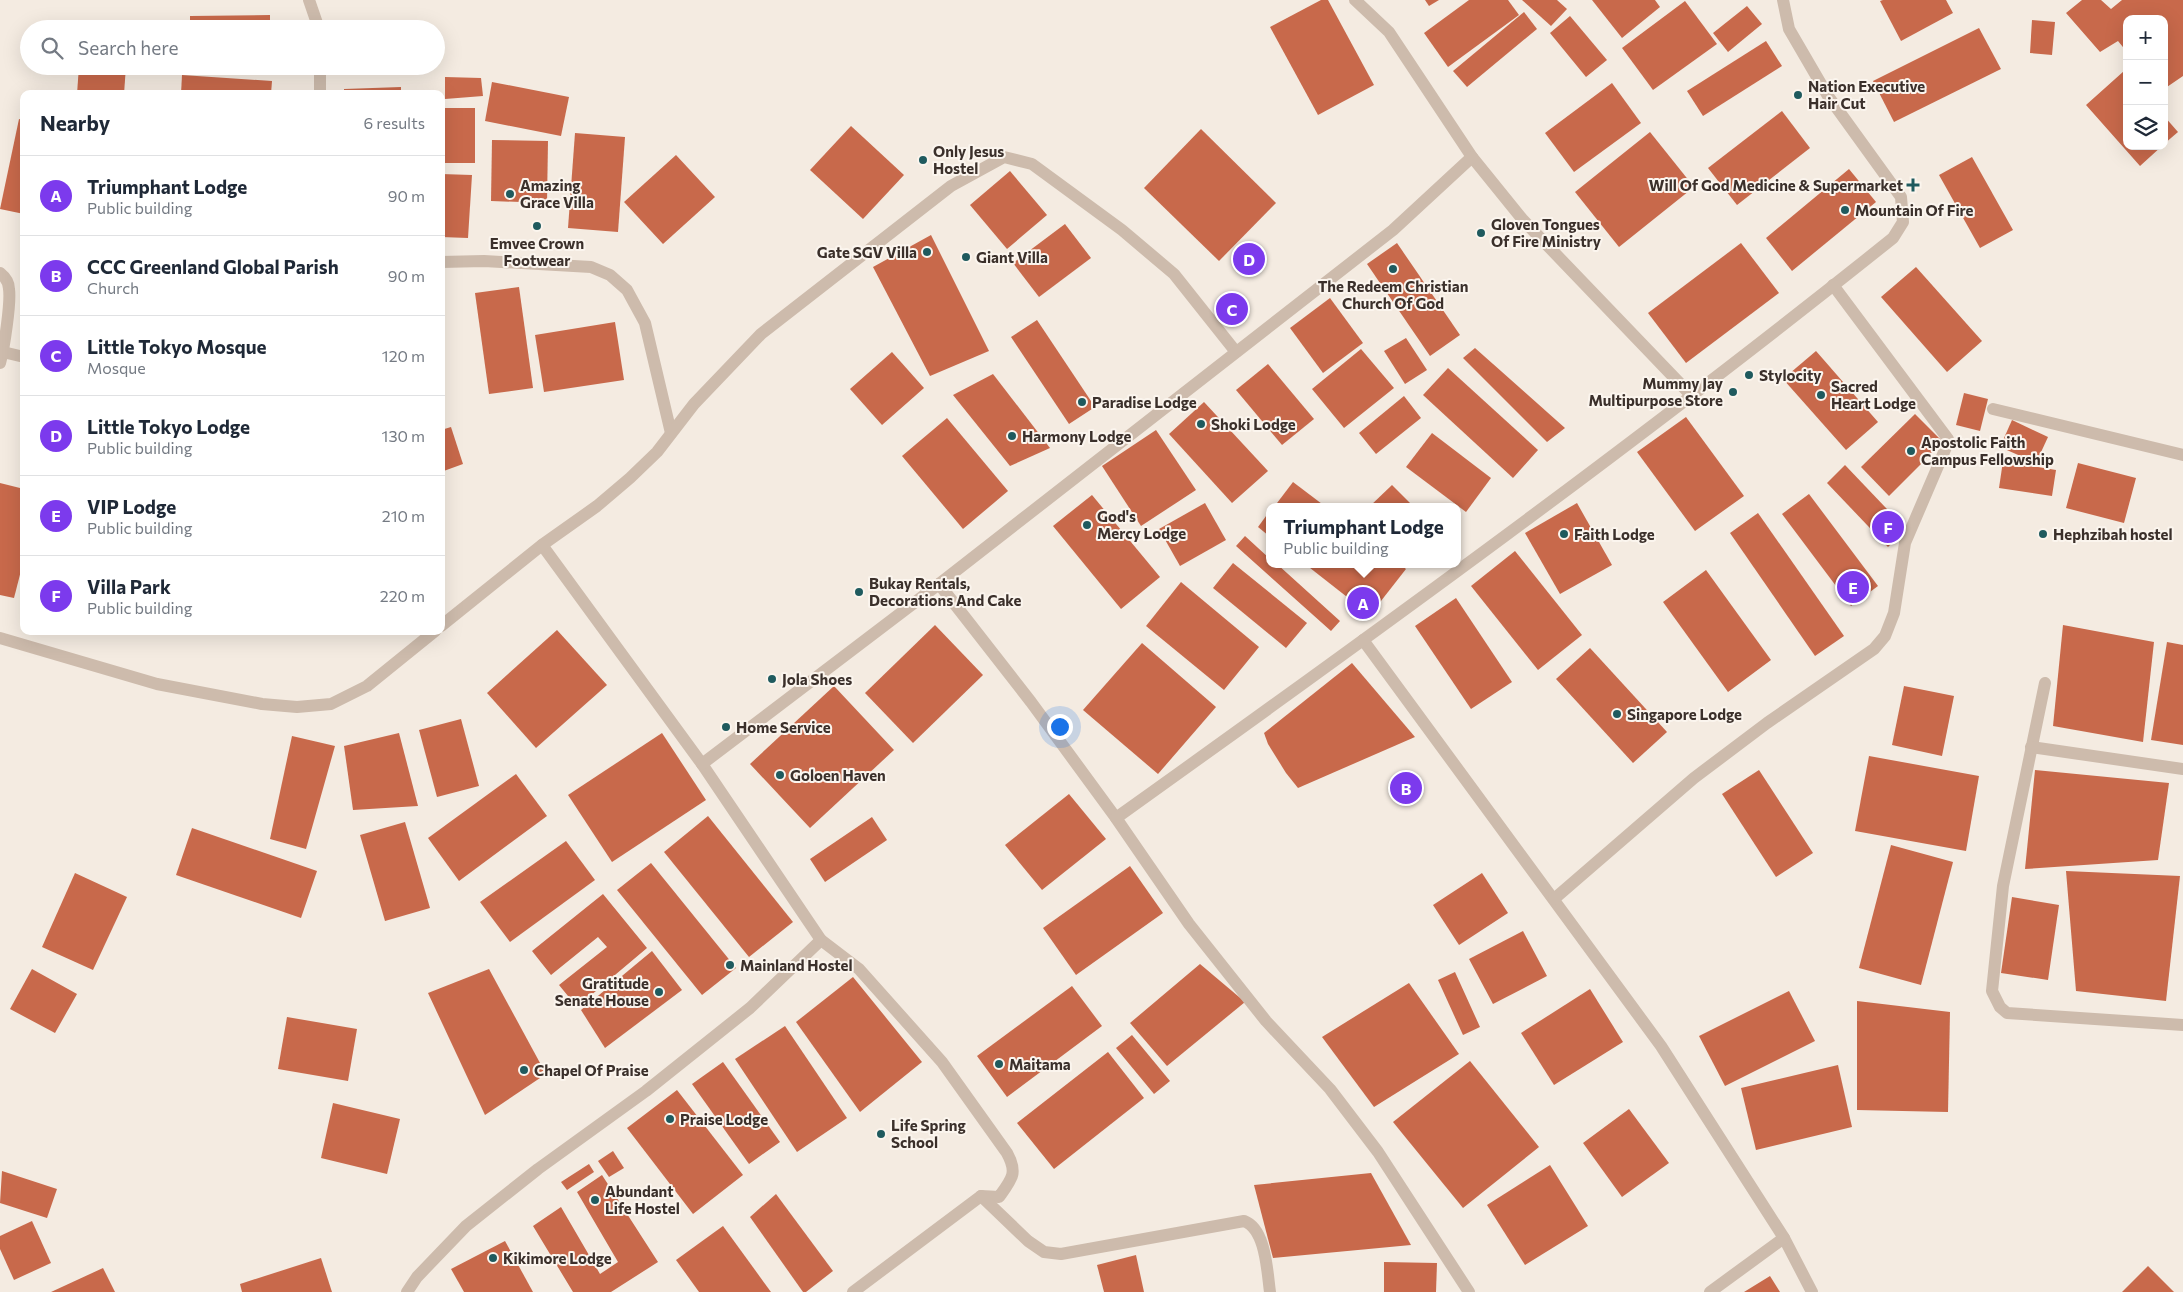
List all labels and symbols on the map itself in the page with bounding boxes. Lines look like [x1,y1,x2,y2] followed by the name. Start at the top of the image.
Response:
[1808,77,1925,112] place label: Nation Executive Hair Cut
[1792,89,1804,101] marker: Nation Executive Hair Cut
[933,142,1004,177] place label: Only Jesus Hostel
[917,154,929,166] marker: Only Jesus Hostel
[520,176,594,211] place label: Amazing Grace Villa
[1649,176,1903,194] place label: Will Of God Medicine & Supermarket
[1907,179,1919,191] marker: Will Of God Medicine & Supermarket
[504,188,516,200] marker: Amazing Grace Villa
[1855,201,1974,219] place label: Mountain Of Fire
[1839,204,1851,216] marker: Mountain Of Fire
[1491,215,1602,250] place label: Gloven Tongues Of Fire Ministry
[531,220,543,232] marker: Emvee Crown Footwear
[1475,227,1487,239] marker: Gloven Tongues Of Fire Ministry
[490,234,584,269] place label: Emvee Crown Footwear
[1233,240,1265,278] pin: D
[817,243,917,261] place label: Gate SGV Villa
[921,246,933,258] marker: Gate SGV Villa
[976,248,1048,266] place label: Giant Villa
[960,251,972,263] marker: Giant Villa
[1387,263,1399,275] marker: The Redeem Christian Church Of God
[1318,277,1468,312] place label: The Redeem Christian Church Of God
[1216,290,1248,328] pin: C
[1759,366,1822,384] place label: Stylocity
[1743,369,1755,381] marker: Stylocity
[1588,374,1724,409] place label: Mummy Jay Multipurpose Store
[1831,377,1916,412] place label: Sacred Heart Lodge
[1727,386,1739,398] marker: Mummy Jay Multipurpose Store
[1815,389,1827,401] marker: Sacred Heart Lodge
[1092,393,1197,411] place label: Paradise Lodge
[1076,396,1088,408] marker: Paradise Lodge
[1211,415,1296,433] place label: Shoki Lodge
[1195,418,1207,430] marker: Shoki Lodge
[1022,427,1132,445] place label: Harmony Lodge
[1006,430,1018,442] marker: Harmony Lodge
[1921,433,2054,468] place label: Apostolic Faith Campus Fellowship
[1905,445,1917,457] marker: Apostolic Faith Campus Fellowship
[1097,507,1186,542] place label: God's Mercy Lodge
[1872,508,1904,546] pin: F
[1081,519,1093,531] marker: God's Mercy Lodge
[1574,525,1655,543] place label: Faith Lodge
[2053,525,2173,543] place label: Hephzibah hostel
[1558,528,1570,540] marker: Faith Lodge
[2037,528,2049,540] marker: Hephzibah hostel
[1837,568,1869,606] pin: E
[869,574,1022,609] place label: Bukay Rentals, Decorations And Cake
[1347,584,1379,622] pin: A
[853,586,865,598] marker: Bukay Rentals, Decorations And Cake
[782,670,852,688] place label: Jola Shoes
[766,673,778,685] marker: Jola Shoes
[1627,705,1742,723] place label: Singapore Lodge
[1611,708,1623,720] marker: Singapore Lodge
[1047,714,1073,740] your location
[736,718,831,736] place label: Home Service
[720,721,732,733] marker: Home Service
[790,766,886,784] place label: Goloen Haven
[774,769,786,781] marker: Goloen Haven
[1390,769,1422,807] pin: B
[740,956,853,974] place label: Mainland Hostel
[724,959,736,971] marker: Mainland Hostel
[555,974,649,1009] place label: Gratitude Senate House
[653,986,665,998] marker: Gratitude Senate House
[1009,1055,1071,1073] place label: Maitama
[993,1058,1005,1070] marker: Maitama
[534,1061,649,1079] place label: Chapel Of Praise
[518,1064,530,1076] marker: Chapel Of Praise
[680,1110,768,1128] place label: Praise Lodge
[664,1113,676,1125] marker: Praise Lodge
[891,1116,966,1151] place label: Life Spring School
[875,1128,887,1140] marker: Life Spring School
[605,1182,680,1217] place label: Abundant Life Hostel
[589,1194,601,1206] marker: Abundant Life Hostel
[503,1249,612,1267] place label: Kikimore Lodge
[487,1252,499,1264] marker: Kikimore Lodge

